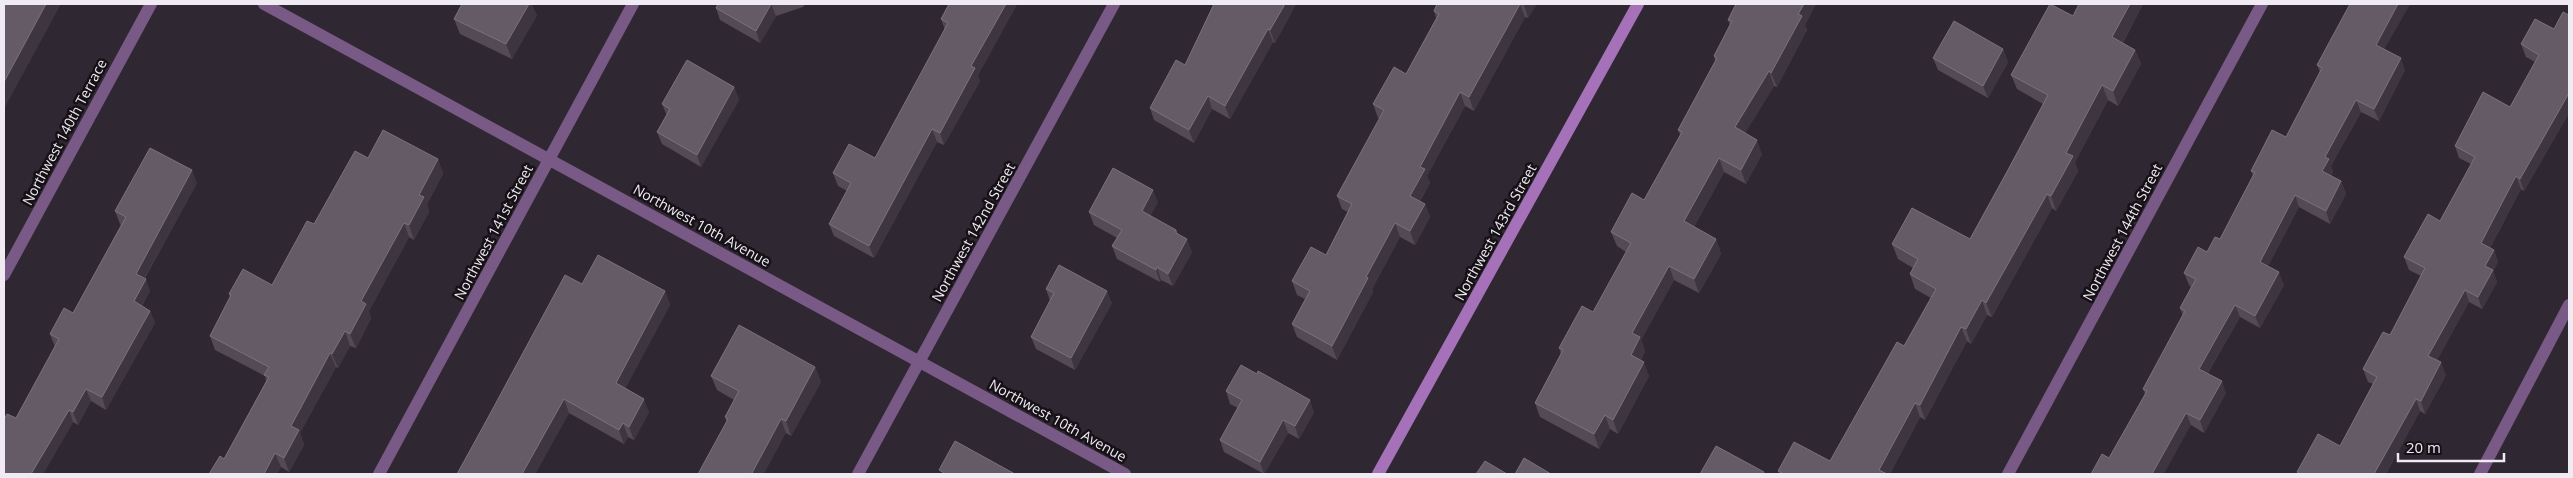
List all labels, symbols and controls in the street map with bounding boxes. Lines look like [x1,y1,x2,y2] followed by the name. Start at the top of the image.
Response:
[17,56,111,208] street label: Northwest 140th Terrace
[927,159,1019,305] street label: Northwest 142nd Street
[1450,160,1540,304] street label: Northwest 143rd Street
[2078,160,2166,304] street label: Northwest 144th Street
[449,161,537,303] street label: Northwest 141st Street
[630,179,774,271] street label: Northwest 10th Avenue
[986,374,1130,466] street label: Northwest 10th Avenue
[2398,430,2504,462] scale bar
[2406,437,2441,457] text: 20 m

